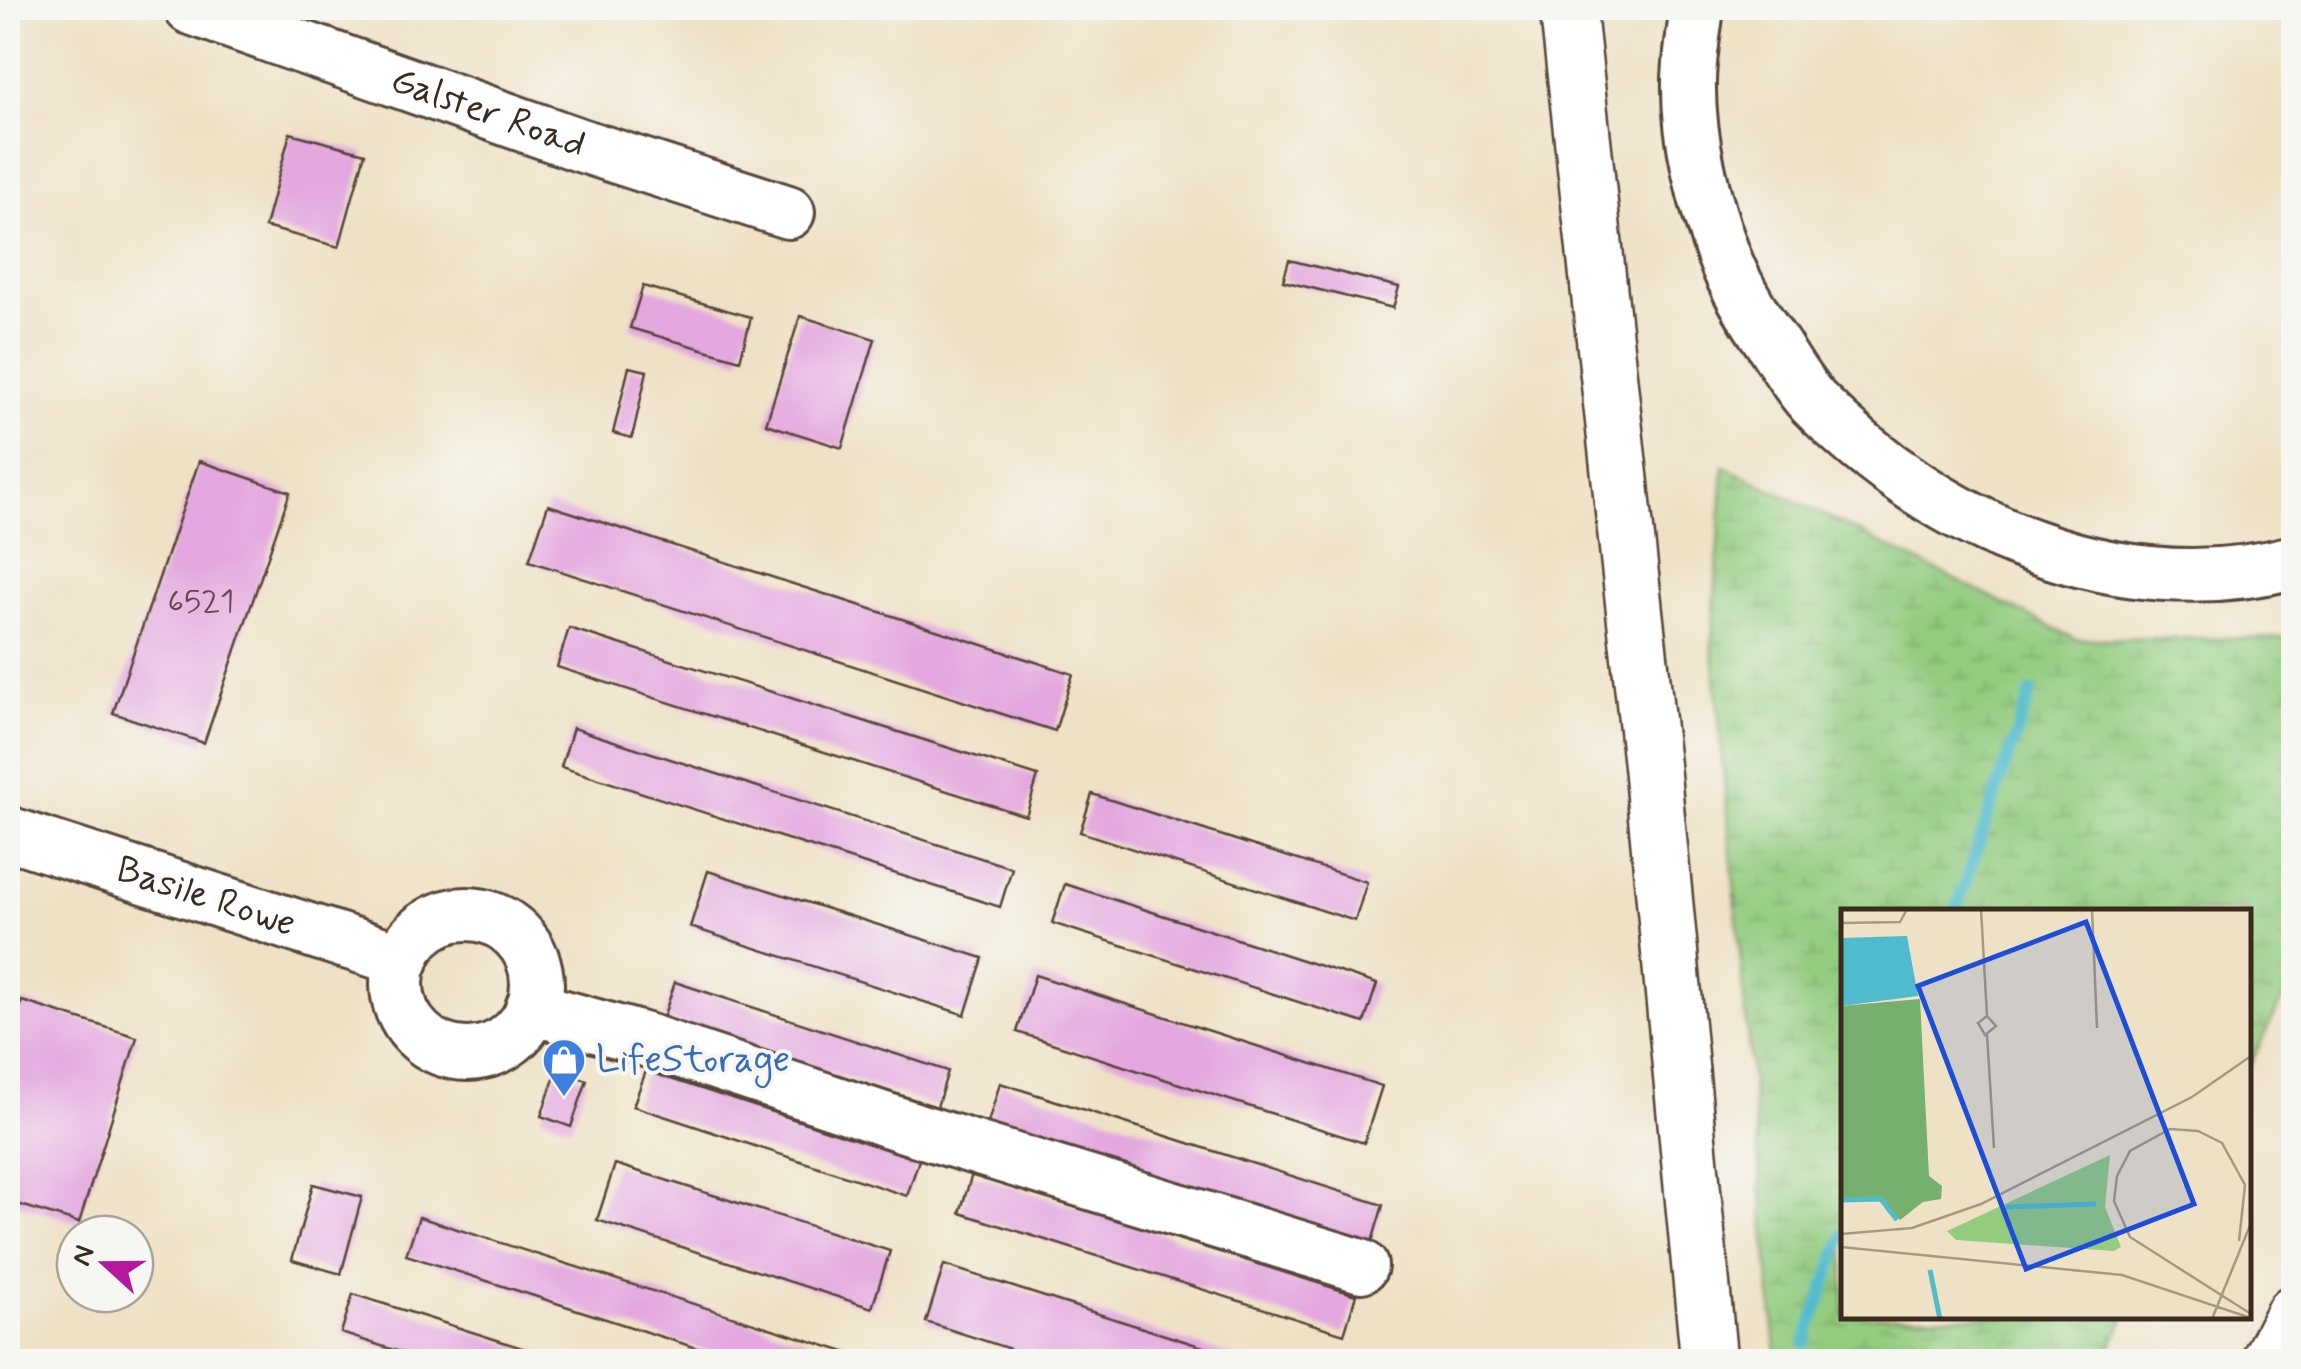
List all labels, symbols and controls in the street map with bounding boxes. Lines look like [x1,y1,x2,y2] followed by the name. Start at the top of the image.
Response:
[384,56,592,169] street label: Galster Road
[168,581,234,623] house number: 6521
[110,845,302,949] street label: Basile Rowe
[1841,909,2251,1319] inset map
[596,1036,790,1089] place label: LifeStorage
[541,1037,587,1098] shop icon: LifeStorage
[55,1214,155,1314] north arrow
[63,1241,105,1271] text: N

